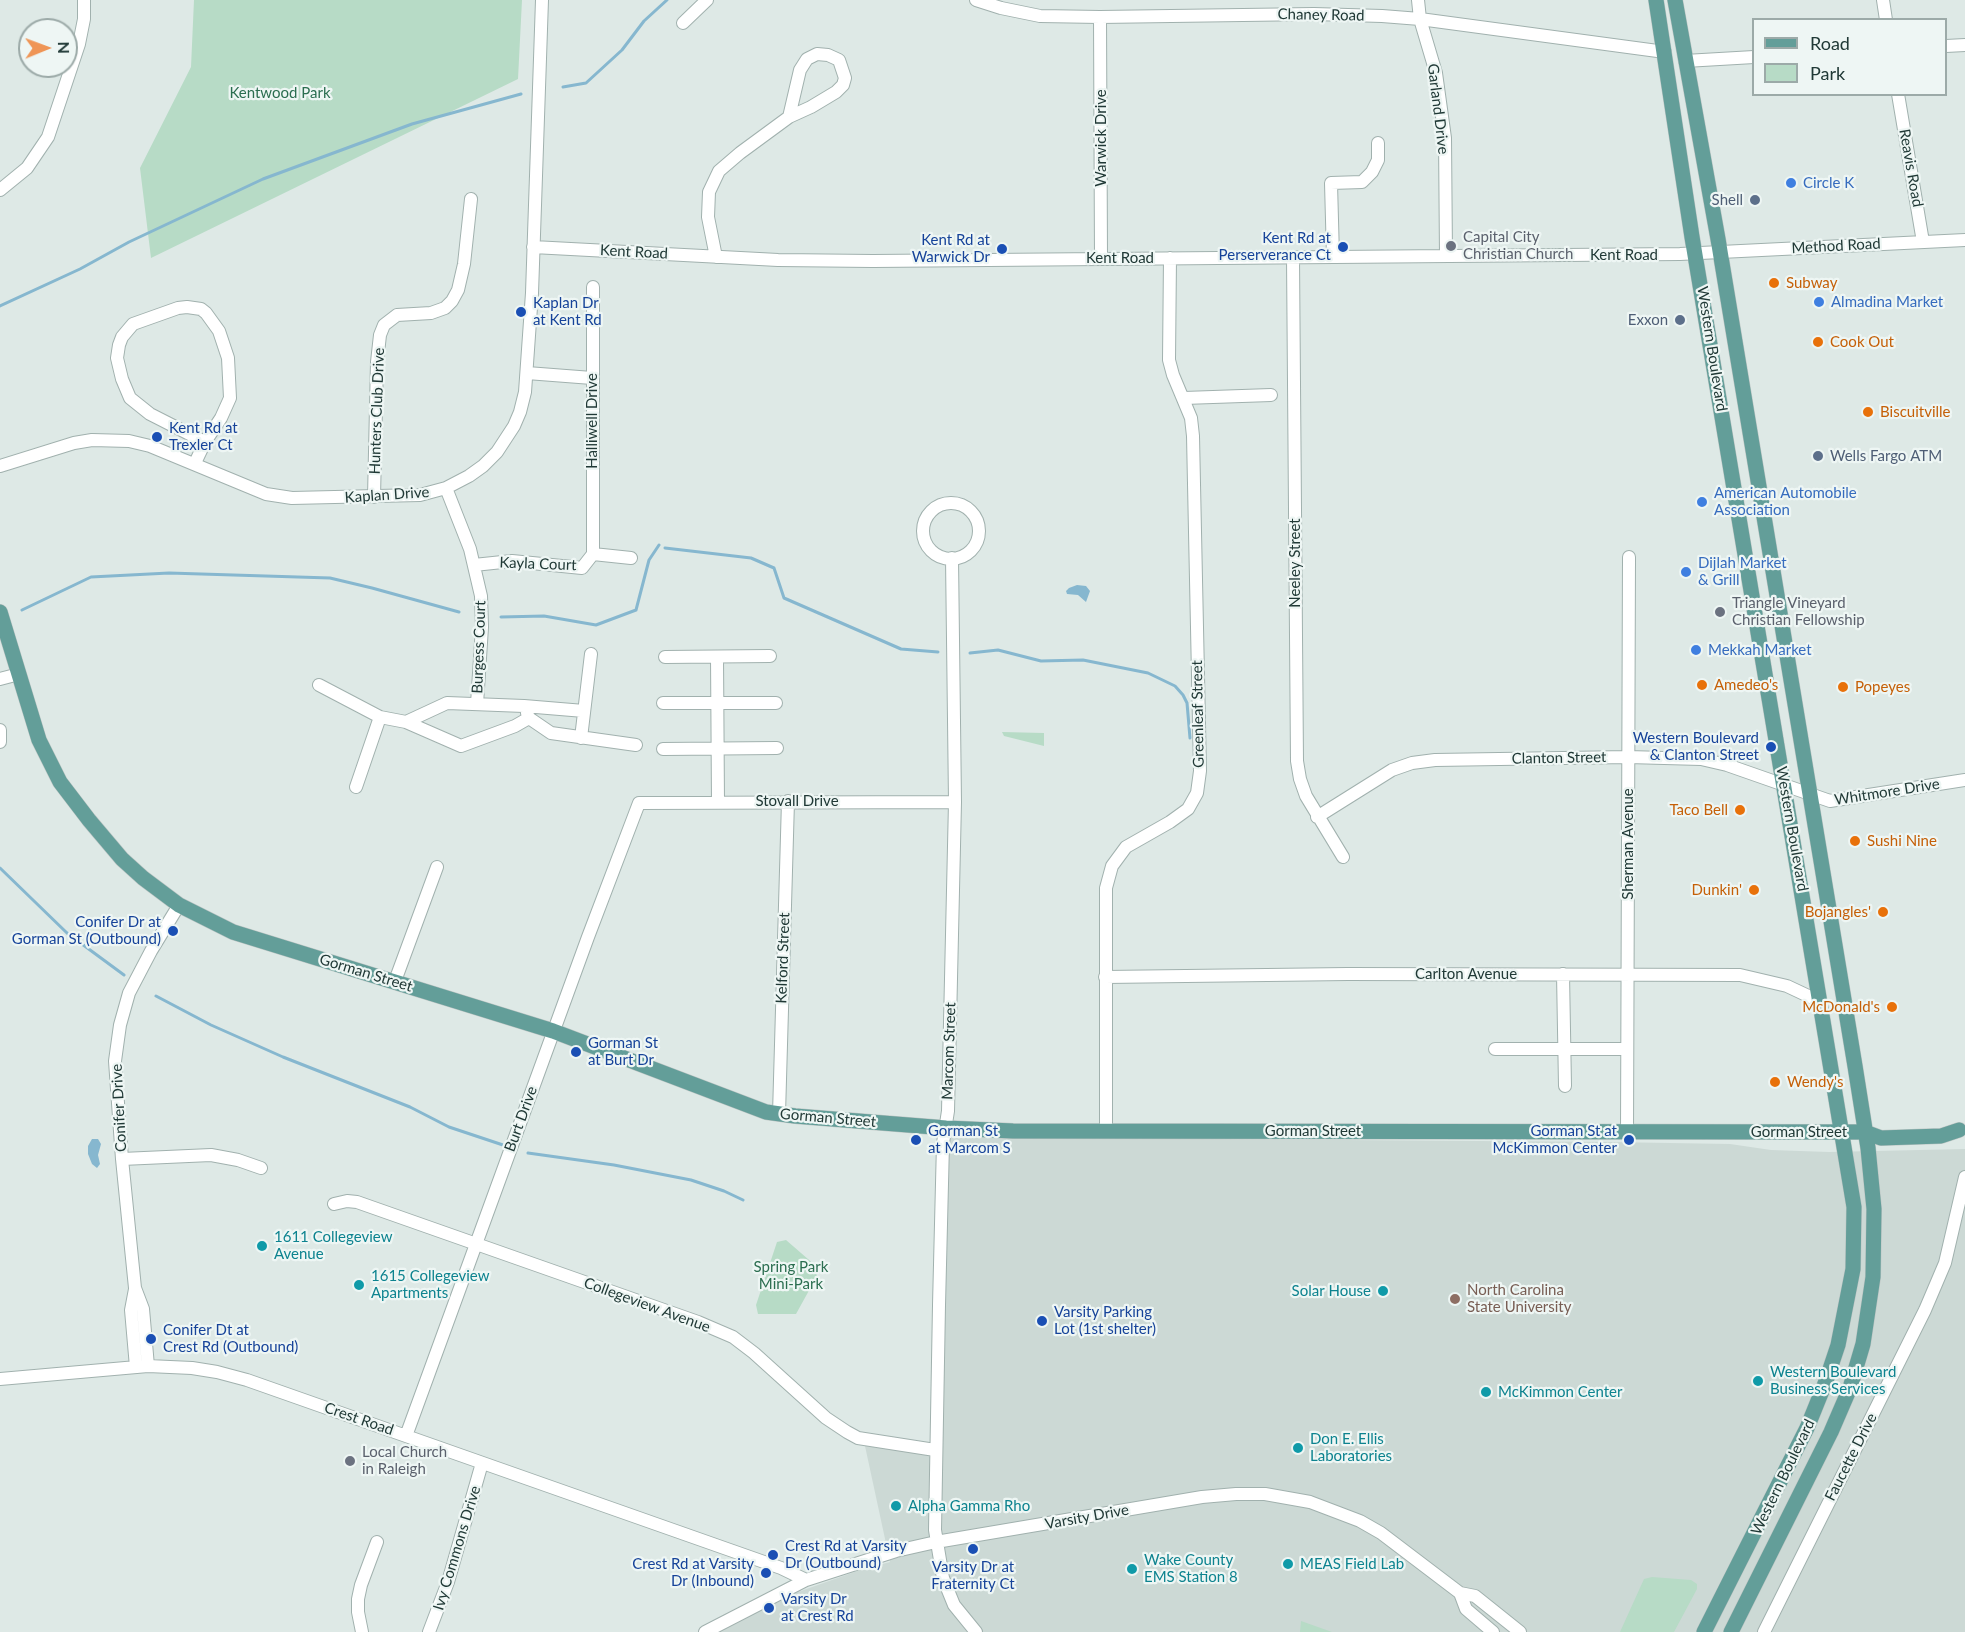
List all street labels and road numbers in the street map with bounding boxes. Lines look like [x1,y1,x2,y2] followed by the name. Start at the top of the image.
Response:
[1277,5,1365,25] street label: Chaney Road
[1424,63,1452,155] street label: Garland Drive
[1092,89,1110,187] street label: Warwick Drive
[1895,128,1927,208] street label: Reavis Road
[1791,235,1881,257] street label: Method Road
[600,241,668,263] street label: Kent Road
[1590,246,1658,264] street label: Kent Road
[1086,249,1154,267] street label: Kent Road
[1693,285,1731,413] street label: Western Boulevard
[366,347,388,475] street label: Hunters Club Drive
[583,373,601,469] street label: Halliwell Drive
[344,483,430,507] street label: Kaplan Drive
[1286,518,1304,608] street label: Neeley Street
[499,554,577,574] street label: Kayla Court
[468,600,490,694] street label: Burgess Court
[1188,660,1208,768] street label: Greenleaf Street
[1511,748,1607,768] street label: Clanton Street
[1772,765,1812,893] street label: Western Boulevard
[1833,775,1941,809] street label: Whitmore Drive
[1619,788,1637,900] street label: Sherman Avenue
[755,792,839,810] street label: Stovall Drive
[772,912,794,1004] street label: Kelford Street
[317,950,415,996] street label: Gorman Street
[1415,965,1517,983] street label: Carlton Avenue
[938,1002,960,1100] street label: Marcom Street
[108,1063,130,1153] street label: Conifer Drive
[501,1084,541,1154] street label: Burt Drive
[779,1105,877,1131] street label: Gorman Street
[1265,1122,1361,1140] street label: Gorman Street
[1751,1123,1847,1141] street label: Gorman Street
[581,1274,713,1336] street label: Collegeview Avenue
[322,1399,396,1439] street label: Crest Road
[1821,1410,1881,1504] street label: Faucette Drive
[1747,1416,1819,1538] street label: Western Boulevard
[429,1484,485,1612] street label: Ivy Commons Drive
[1044,1501,1130,1533] street label: Varsity Drive

